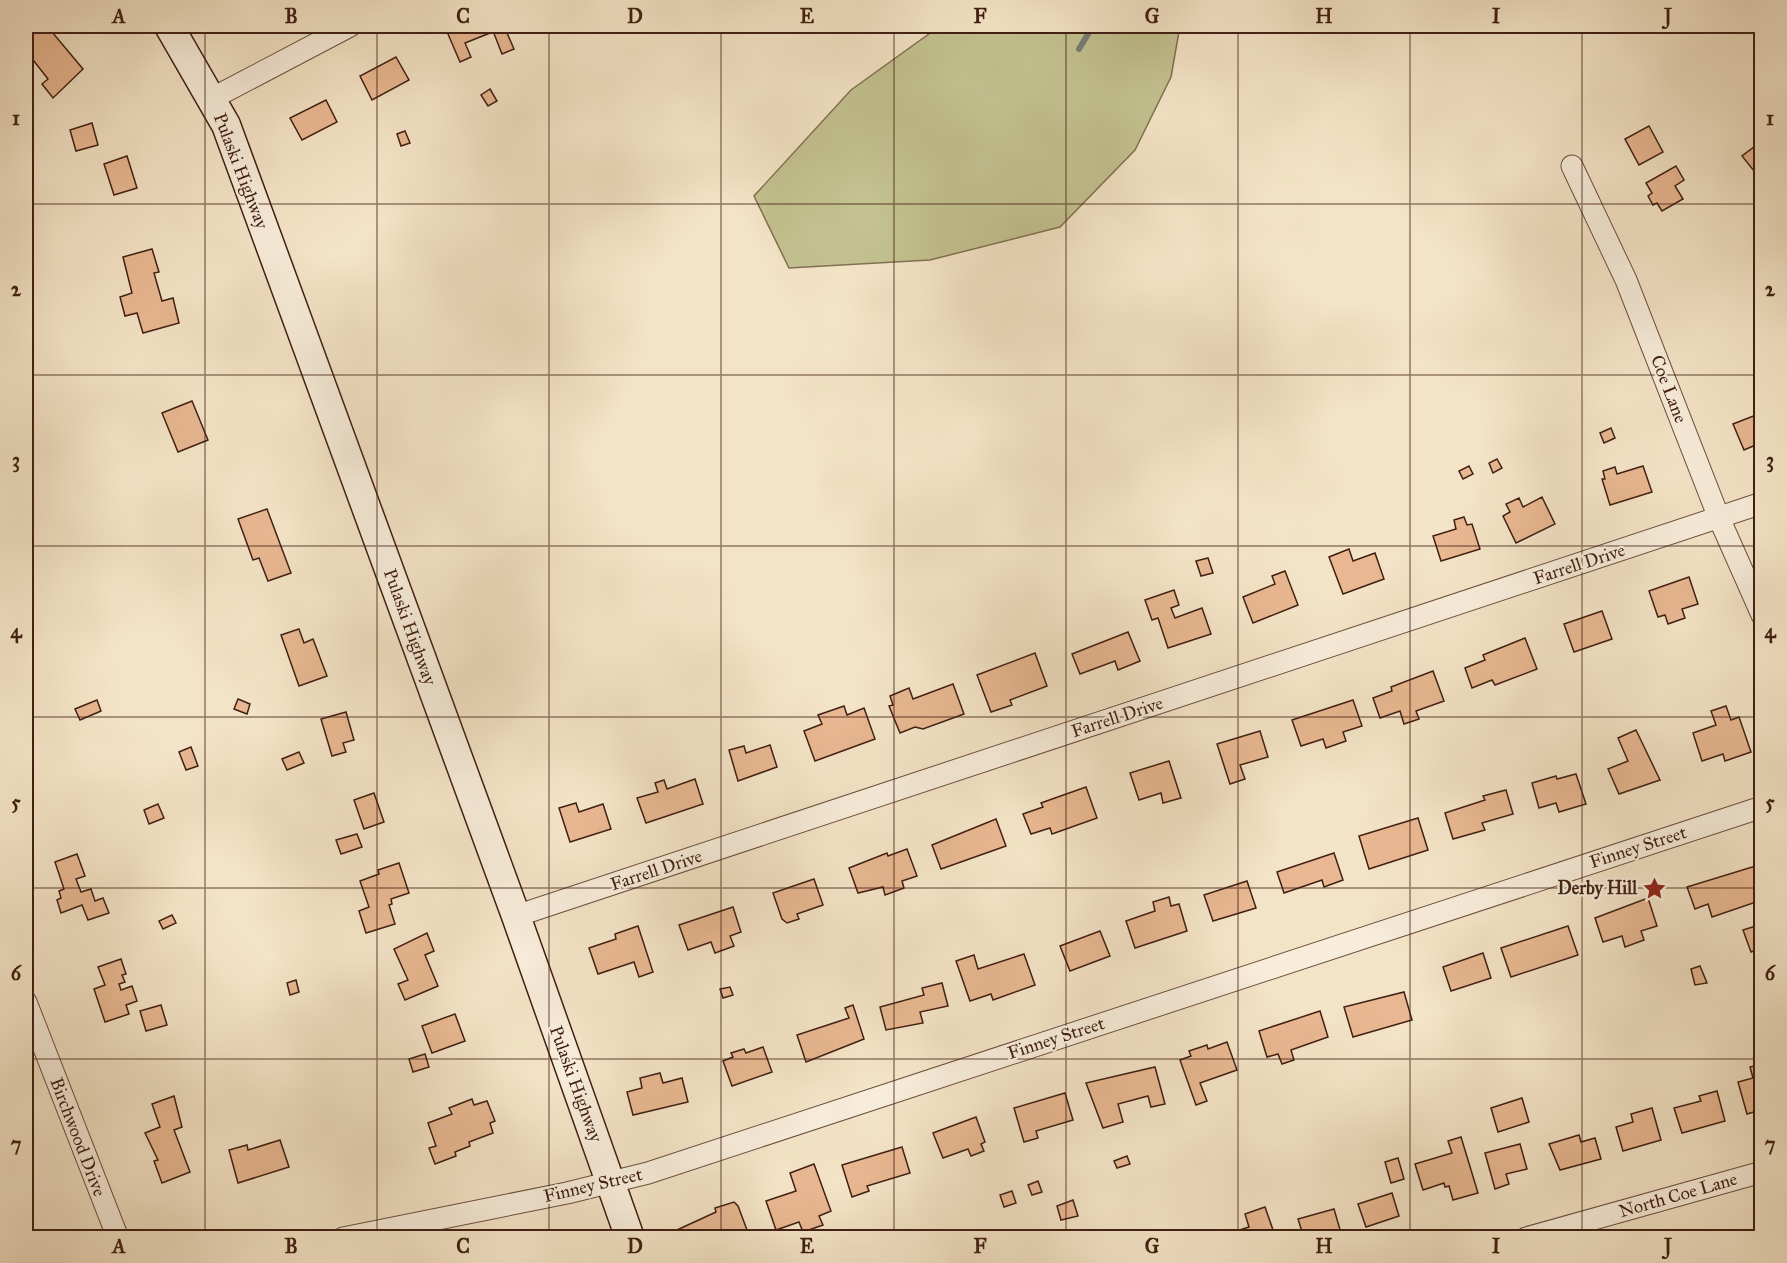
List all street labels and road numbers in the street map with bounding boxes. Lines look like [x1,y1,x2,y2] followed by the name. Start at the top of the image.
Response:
[208,110,273,233] street label: Pulaski Highway
[1646,352,1692,426] street label: Coe Lane
[1530,539,1628,589] street label: Farrell Drive
[378,566,441,689] street label: Pulaski Highway
[1068,692,1166,742] street label: Farrell Drive
[1587,821,1690,873] street label: Finney Street
[607,845,705,895] street label: Farrell Drive
[1005,1012,1108,1064] street label: Finney Street
[544,1023,607,1146] street label: Pulaski Highway
[45,1074,111,1200] street label: Birchwood Drive
[542,1163,645,1207] street label: Finney Street
[1616,1168,1740,1222] street label: North Coe Lane

